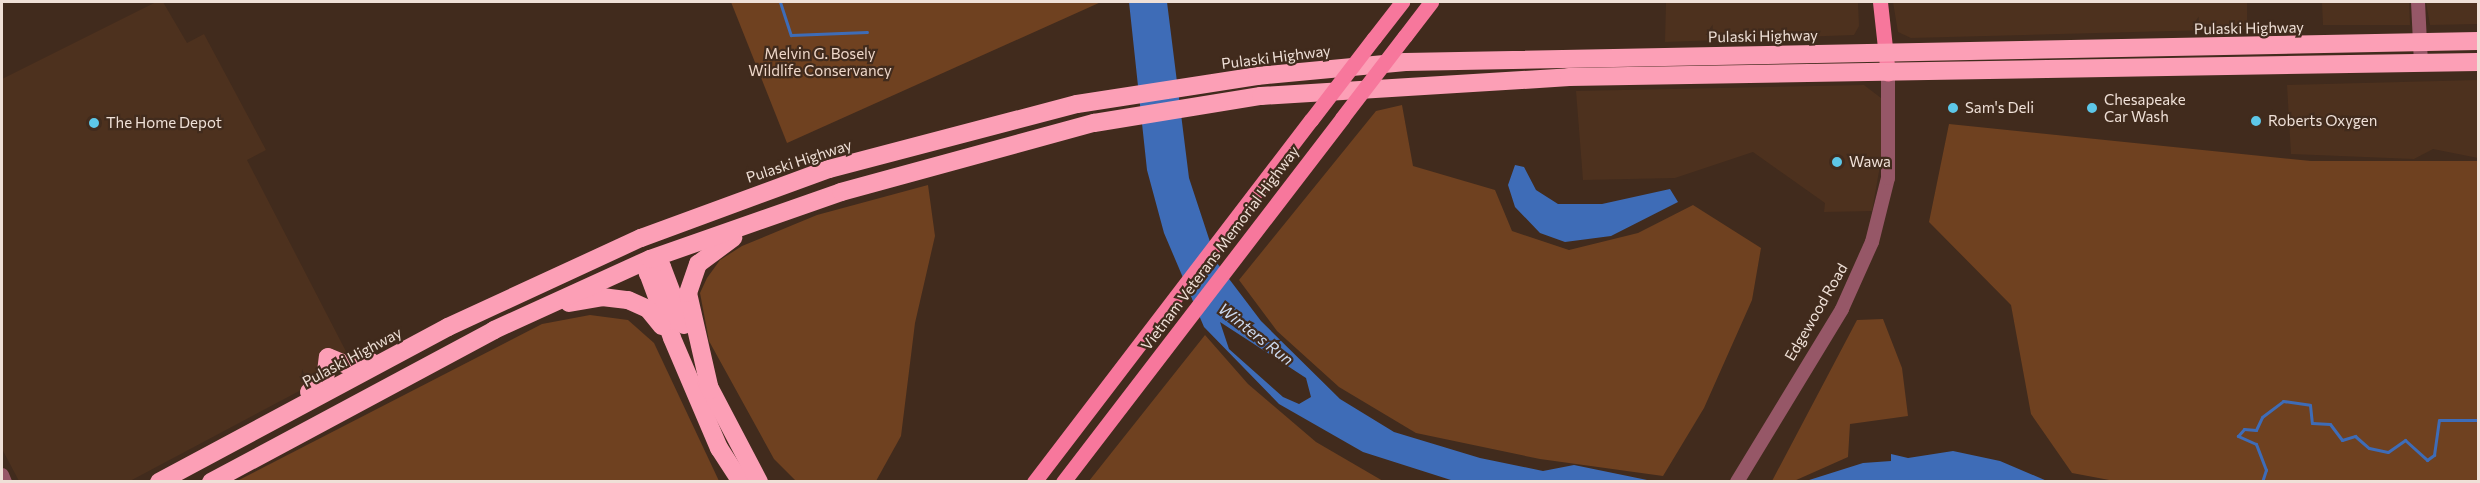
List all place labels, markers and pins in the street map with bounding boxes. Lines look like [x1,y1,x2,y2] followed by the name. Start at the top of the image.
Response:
[2104,90,2186,125] place label: Chesapeake Car Wash
[1965,99,2034,117] place label: Sam's Deli
[1946,101,1960,115] marker: Sam's Deli
[2085,101,2099,115] marker: Chesapeake Car Wash
[2268,112,2377,130] place label: Roberts Oxygen
[106,114,222,132] place label: The Home Depot
[2249,114,2263,128] marker: Roberts Oxygen
[87,116,101,130] marker: The Home Depot
[1849,153,1891,171] place label: Wawa
[1830,155,1844,169] marker: Wawa

